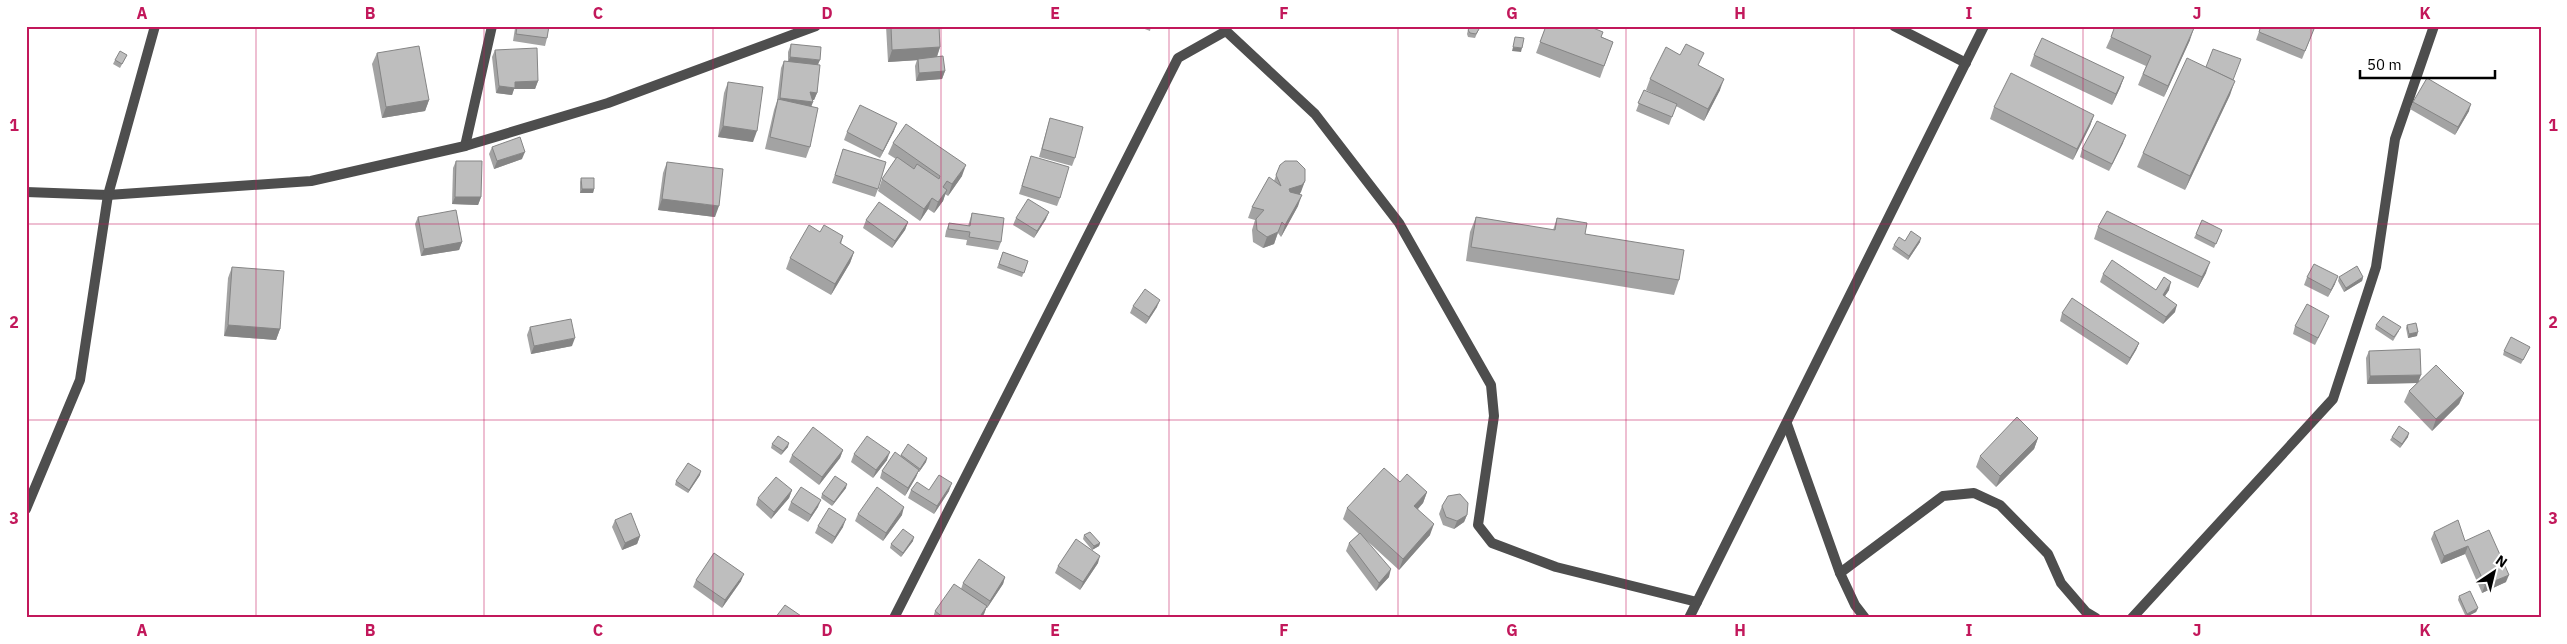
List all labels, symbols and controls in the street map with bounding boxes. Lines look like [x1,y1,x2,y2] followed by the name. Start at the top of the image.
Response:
[137,3,148,23] text: A
[365,3,376,23] text: B
[593,3,603,23] text: C
[821,3,833,23] text: D
[1050,3,1060,23] text: E
[1279,3,1289,23] text: F
[1506,3,1518,23] text: G
[1734,3,1746,23] text: H
[1966,3,1973,23] text: I
[2193,3,2201,23] text: J
[2419,3,2431,23] text: K
[2360,48,2494,80] scale bar
[2367,55,2402,74] text: 50 m
[9,115,19,135] text: 1
[2548,115,2558,135] text: 1
[9,312,19,332] text: 2
[2548,312,2558,332] text: 2
[9,508,19,528] text: 3
[2548,508,2558,528] text: 3
[2470,546,2520,596] north arrow
[2492,551,2511,572] text: N
[137,620,148,640] text: A
[365,620,376,640] text: B
[593,620,603,640] text: C
[821,620,833,640] text: D
[1050,620,1060,640] text: E
[1279,620,1289,640] text: F
[1506,620,1518,640] text: G
[1734,620,1746,640] text: H
[1966,620,1973,640] text: I
[2193,620,2201,640] text: J
[2419,620,2431,640] text: K

